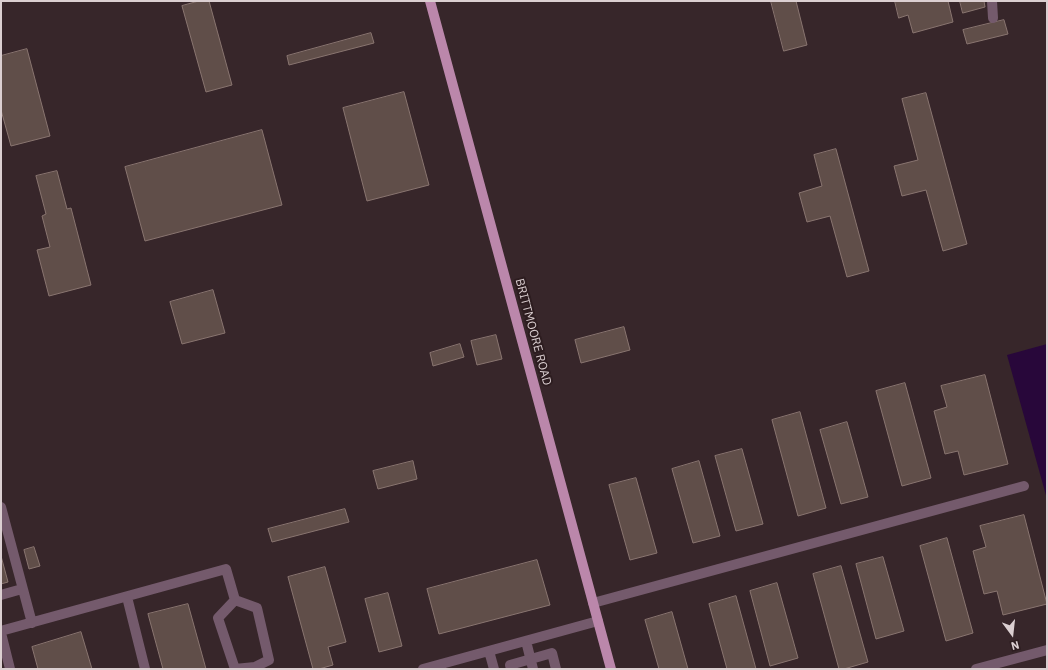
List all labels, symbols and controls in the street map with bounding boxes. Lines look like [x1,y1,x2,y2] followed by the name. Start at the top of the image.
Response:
[512,277,554,387] street label: BRITTMOORE ROAD
[992,614,1032,654] north arrow
[1009,638,1021,653] text: N

